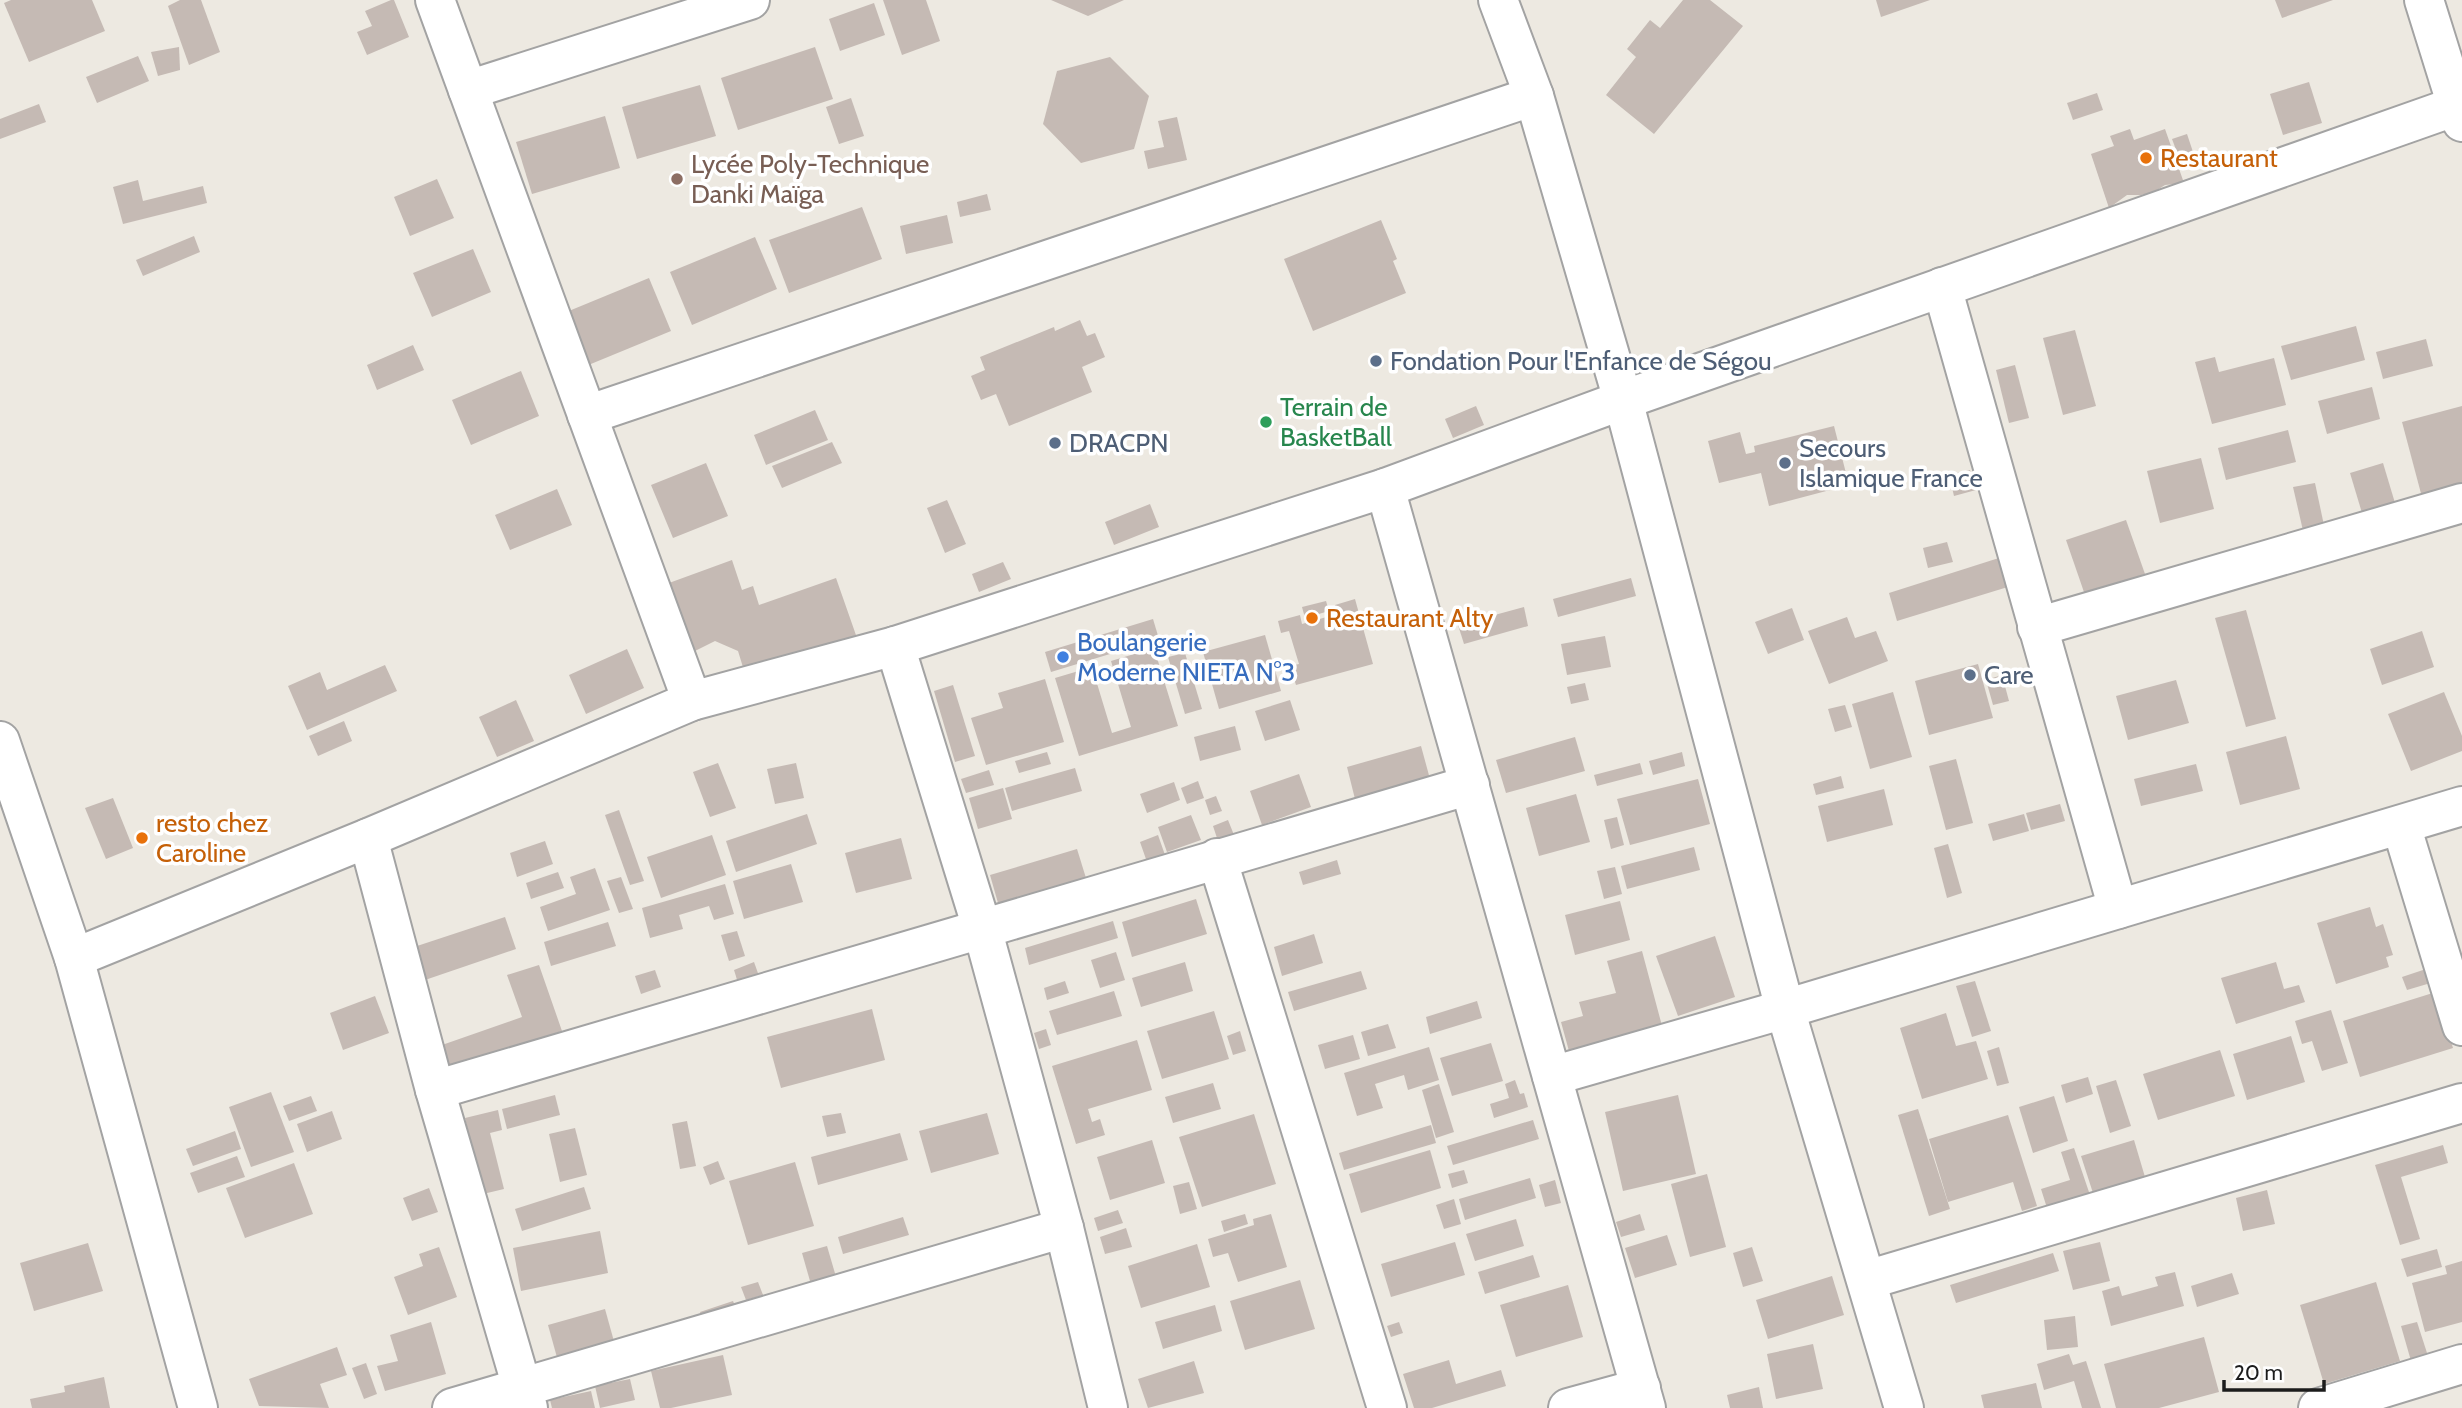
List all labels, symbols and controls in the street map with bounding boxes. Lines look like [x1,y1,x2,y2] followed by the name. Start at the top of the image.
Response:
[2160,142,2278,174] place label: Restaurant
[691,148,929,210] place label: Lycée Poly-Technique Danki Maïga
[2138,150,2154,166] marker: Restaurant
[669,171,685,187] marker: Lycée Poly-Technique Danki Maïga
[1390,345,1772,377] place label: Fondation Pour l'Enfance de Ségou
[1368,353,1384,369] marker: Fondation Pour l'Enfance de Ségou
[1280,391,1392,453] place label: Terrain de BasketBall
[1258,414,1274,430] marker: Terrain de BasketBall
[1069,427,1169,459] place label: DRACPN
[1799,432,1983,494] place label: Secours Islamique France
[1047,435,1063,451] marker: DRACPN
[1777,455,1793,471] marker: Secours Islamique France
[1326,602,1493,634] place label: Restaurant Alty
[1304,610,1320,626] marker: Restaurant Alty
[1077,626,1295,688] place label: Boulangerie Moderne NIETA N°3
[1055,649,1071,665] marker: Boulangerie Moderne NIETA N°3
[1984,659,2034,691] place label: Care
[1962,667,1978,683] marker: Care
[156,807,268,869] place label: resto chez Caroline
[134,830,150,846] marker: resto chez Caroline
[2224,1348,2324,1392] scale bar
[2234,1360,2283,1385] text: 20 m

